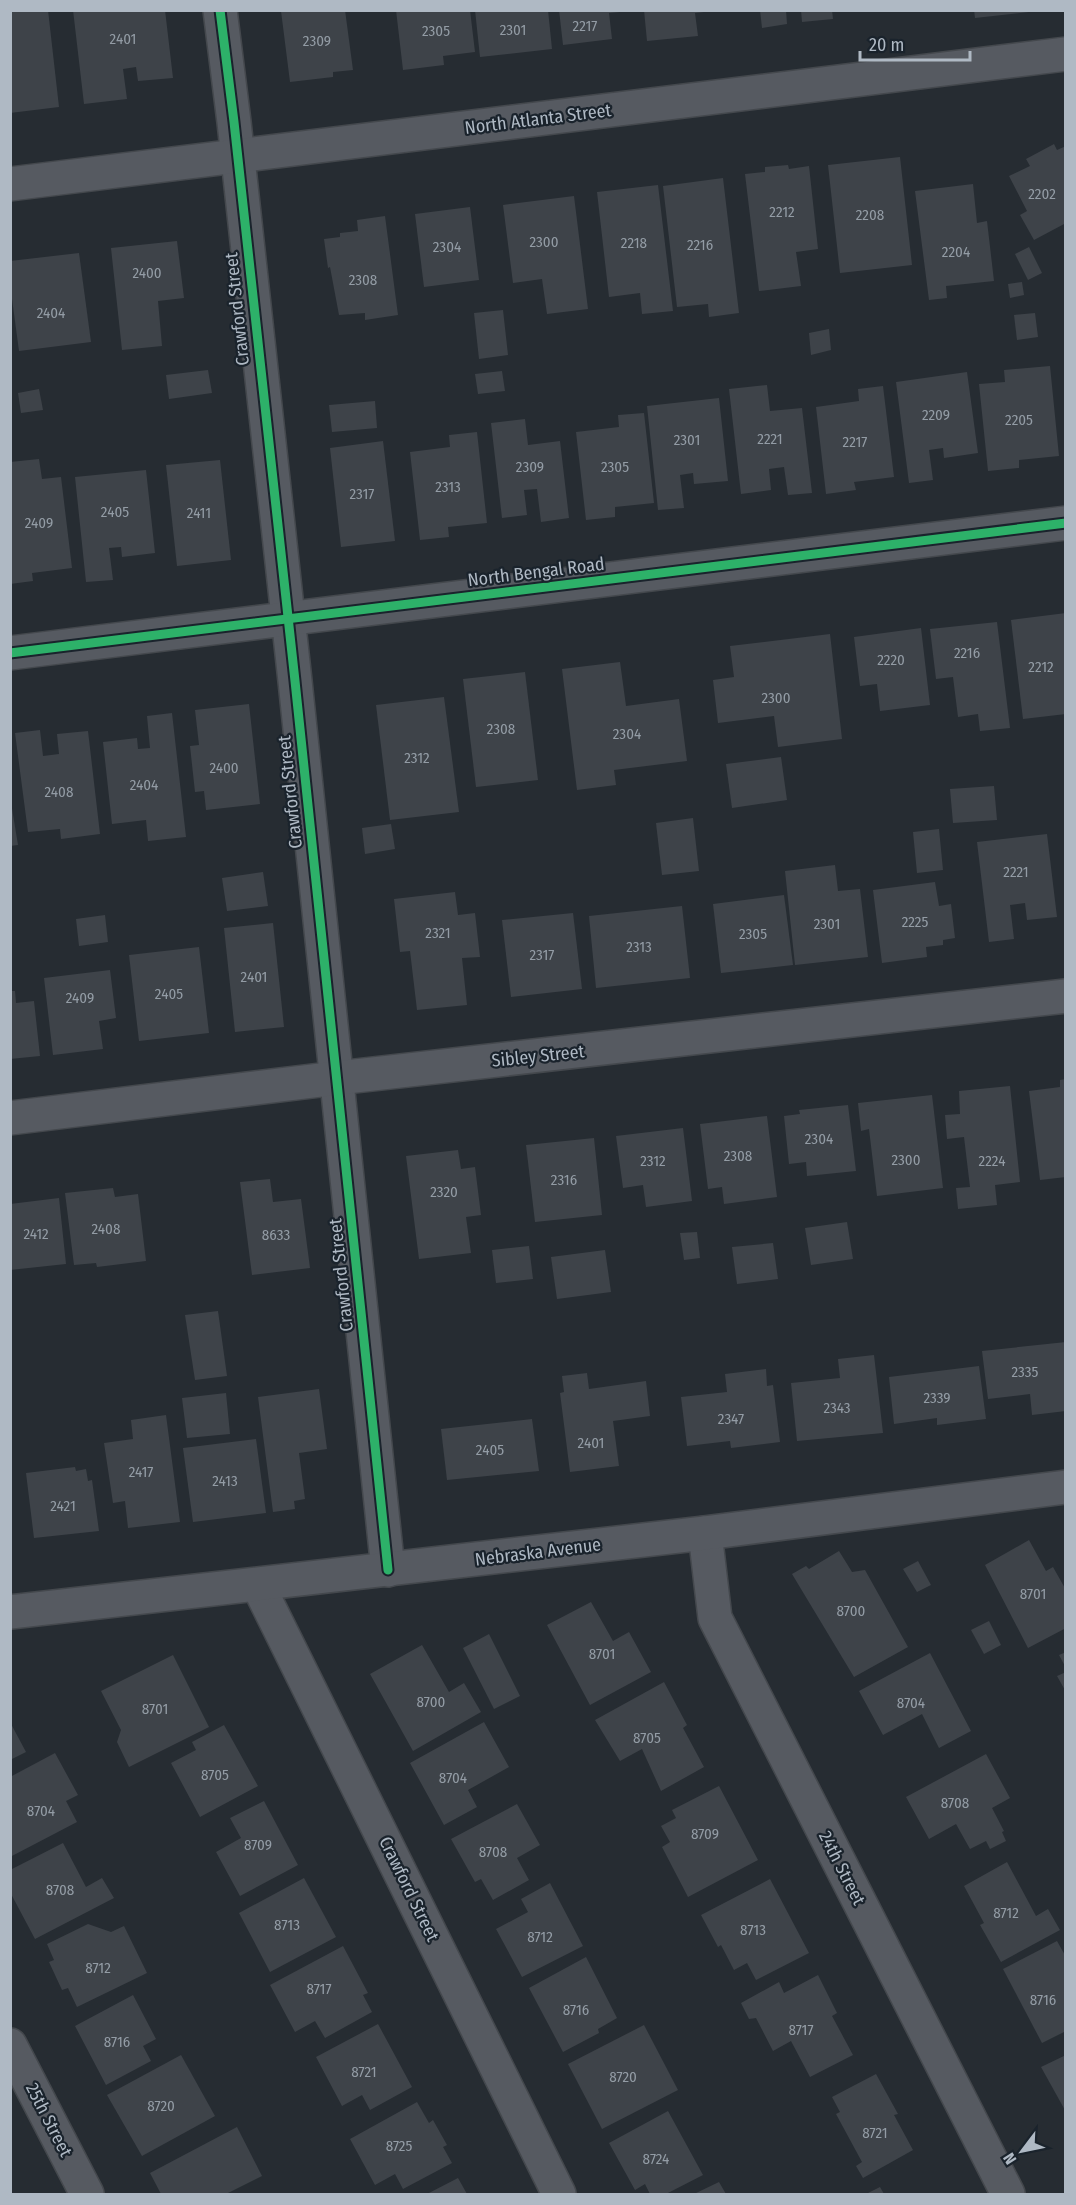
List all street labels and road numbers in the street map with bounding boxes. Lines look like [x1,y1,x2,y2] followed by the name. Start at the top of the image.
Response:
[463,99,613,139] street label: North Atlanta Street
[220,251,254,367] street label: Crawford Street
[466,553,606,591] street label: North Bengal Road
[273,734,307,850] street label: Crawford Street
[491,1040,586,1072] street label: Sibley Street
[324,1217,358,1333] street label: Crawford Street
[474,1533,602,1571] street label: Nebraska Avenue
[814,1827,870,1909] street label: 24th Street
[374,1833,444,1945] street label: Crawford Street
[21,2079,77,2161] street label: 25th Street

